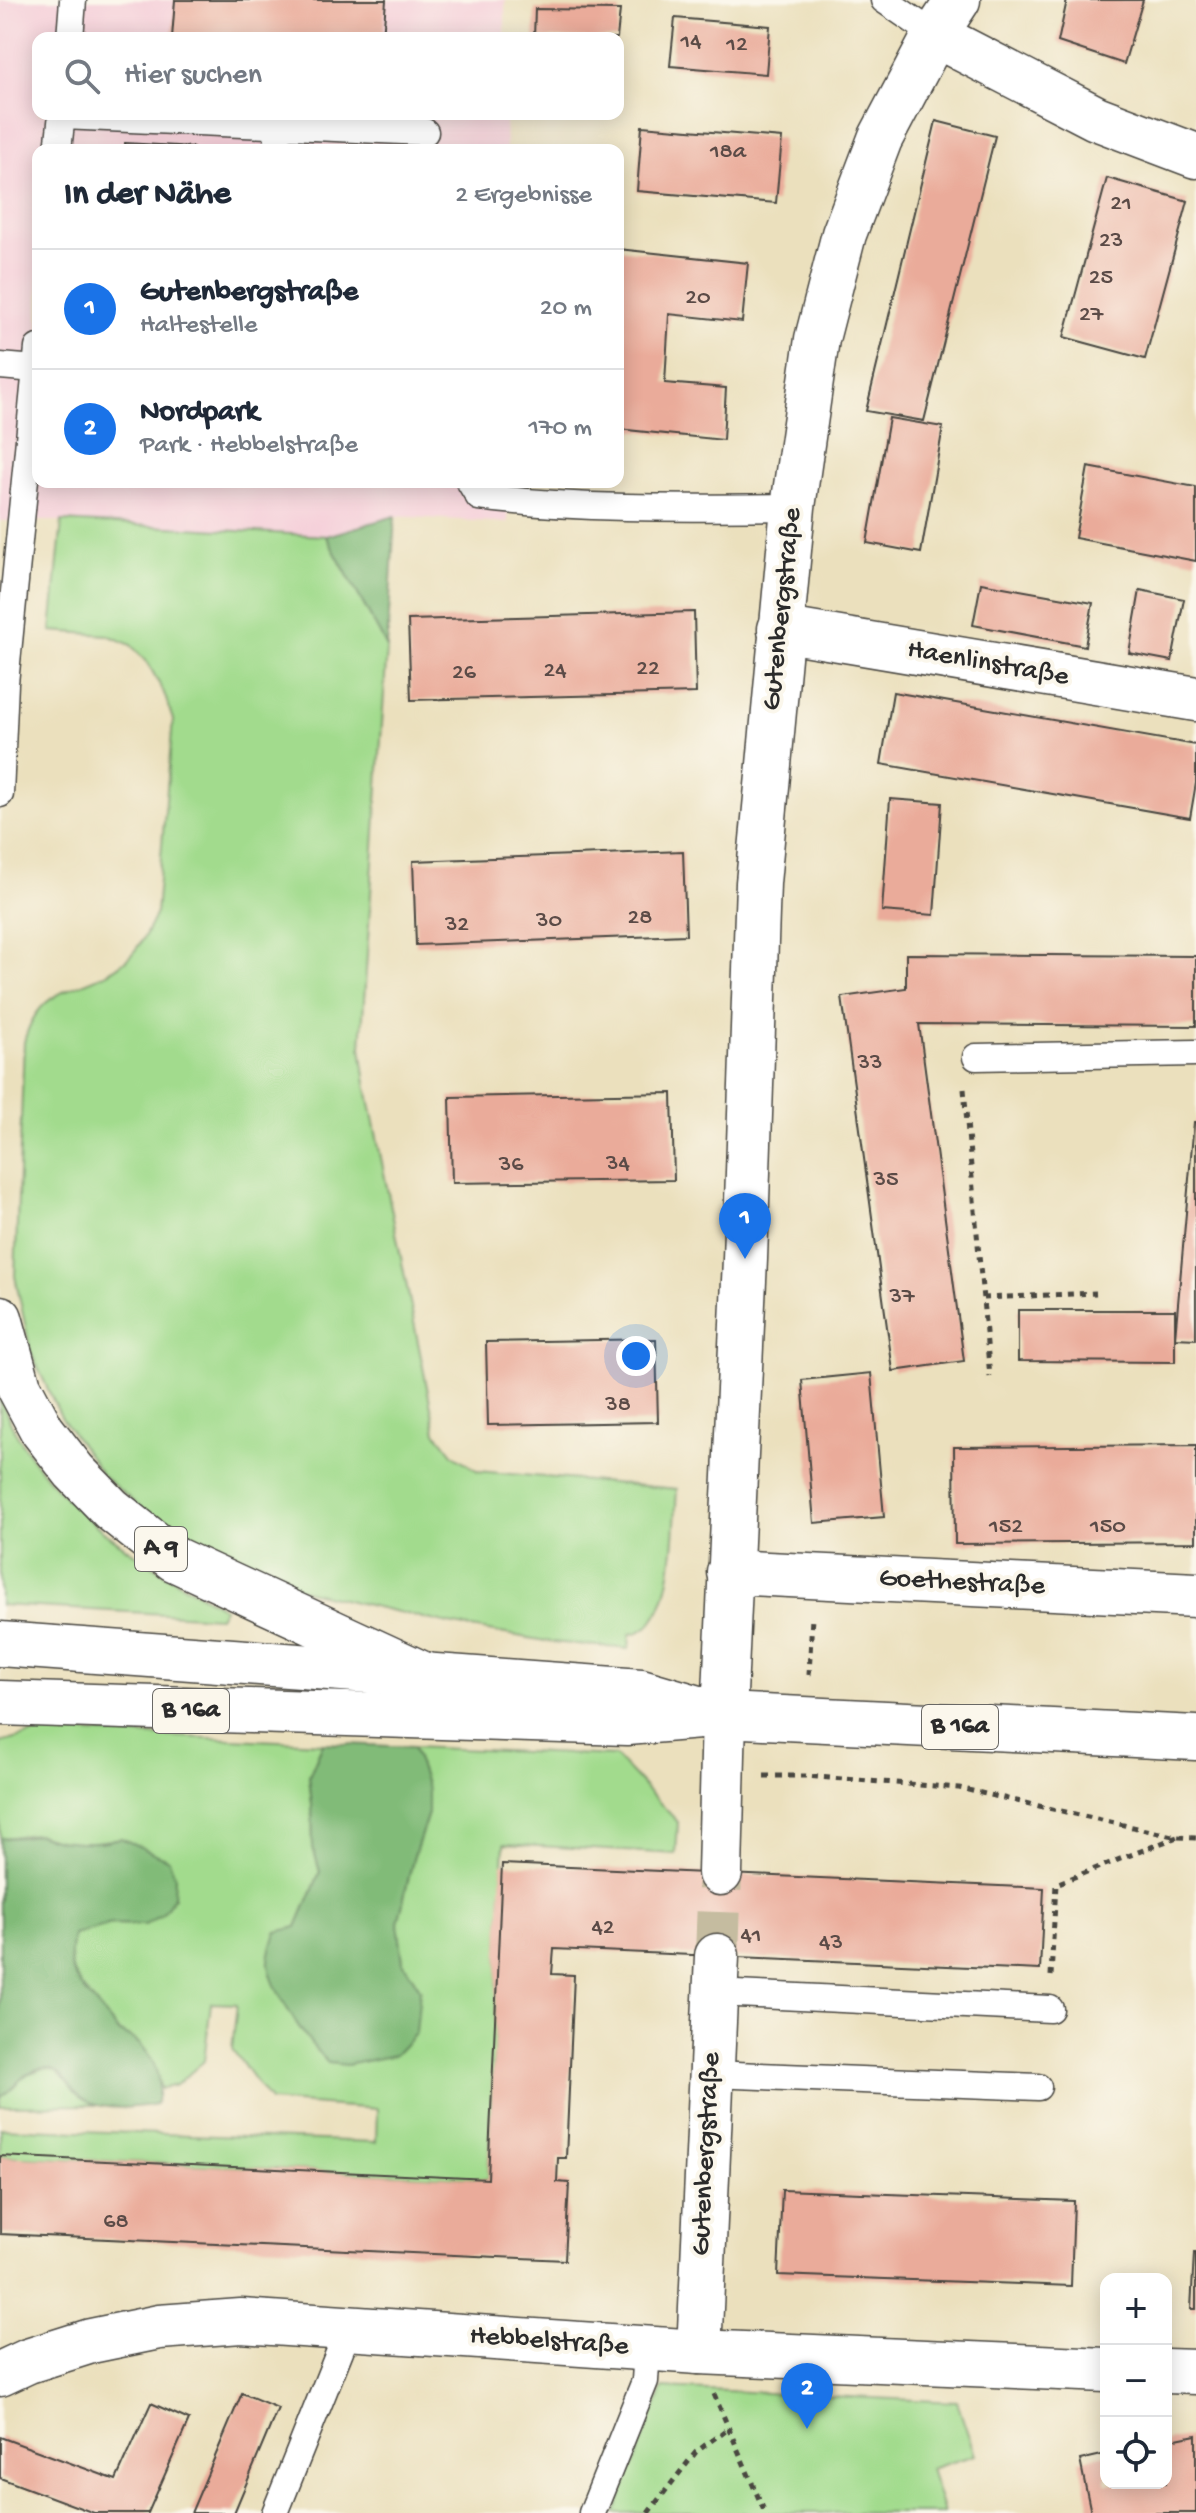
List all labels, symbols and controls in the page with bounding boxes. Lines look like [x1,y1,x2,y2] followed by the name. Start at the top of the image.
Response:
[679,28,702,57] house number: 14
[725,31,748,60] house number: 12
[32,32,624,120] search box
[60,54,104,98] icon: search
[124,59,262,94] text: Hier suchen
[709,138,747,167] house number: 18a
[64,176,231,216] text: In der Nähe
[455,181,592,212] text: 2 Ergebnisse
[1110,190,1132,219] house number: 21
[1099,227,1123,256] house number: 23
[1089,264,1113,293] house number: 25
[140,276,358,311] text: Gutenbergstraße
[685,284,711,313] house number: 20
[85,294,95,325] text: 1
[540,294,592,325] text: 20 m
[1079,301,1104,330] house number: 27
[140,311,258,342] text: Haltestelle
[140,396,259,431] text: Nordpark
[84,414,96,445] text: 2
[529,414,592,445] text: 170 m
[140,431,358,462] text: Park · Hebbelstraße
[756,505,810,712] street label: Gutenbergstraße
[905,634,1072,695] street label: Haenlinstraße
[636,655,660,684] house number: 22
[543,657,567,686] house number: 24
[452,659,477,688] house number: 26
[628,904,652,933] house number: 28
[535,907,562,936] house number: 30
[444,911,469,940] house number: 32
[857,1049,882,1078] house number: 33
[605,1150,631,1179] house number: 34
[498,1151,524,1180] house number: 36
[872,1166,899,1195] house number: 35
[719,1193,771,1259] pin: 1
[889,1283,915,1312] house number: 37
[616,1336,656,1376] your location
[604,1391,631,1420] house number: 38
[988,1513,1023,1542] house number: 152
[1089,1513,1126,1542] house number: 150
[135,1527,187,1571] road number: A 9
[878,1562,1046,1604] street label: Goethestraße
[153,1689,229,1733] road number: B 16a
[922,1705,998,1749] road number: B 16a
[591,1914,615,1943] house number: 42
[740,1922,762,1951] house number: 41
[819,1929,843,1958] house number: 43
[685,2051,729,2257] street label: Gutenbergstraße
[103,2208,129,2237] house number: 68
[1100,2273,1172,2489] map controls
[1100,2273,1172,2345] button: +
[468,2320,630,2364] street label: Hebbelstraße
[1100,2345,1172,2417] button: −
[781,2363,833,2429] pin: 2
[1100,2417,1172,2489] button: locate

